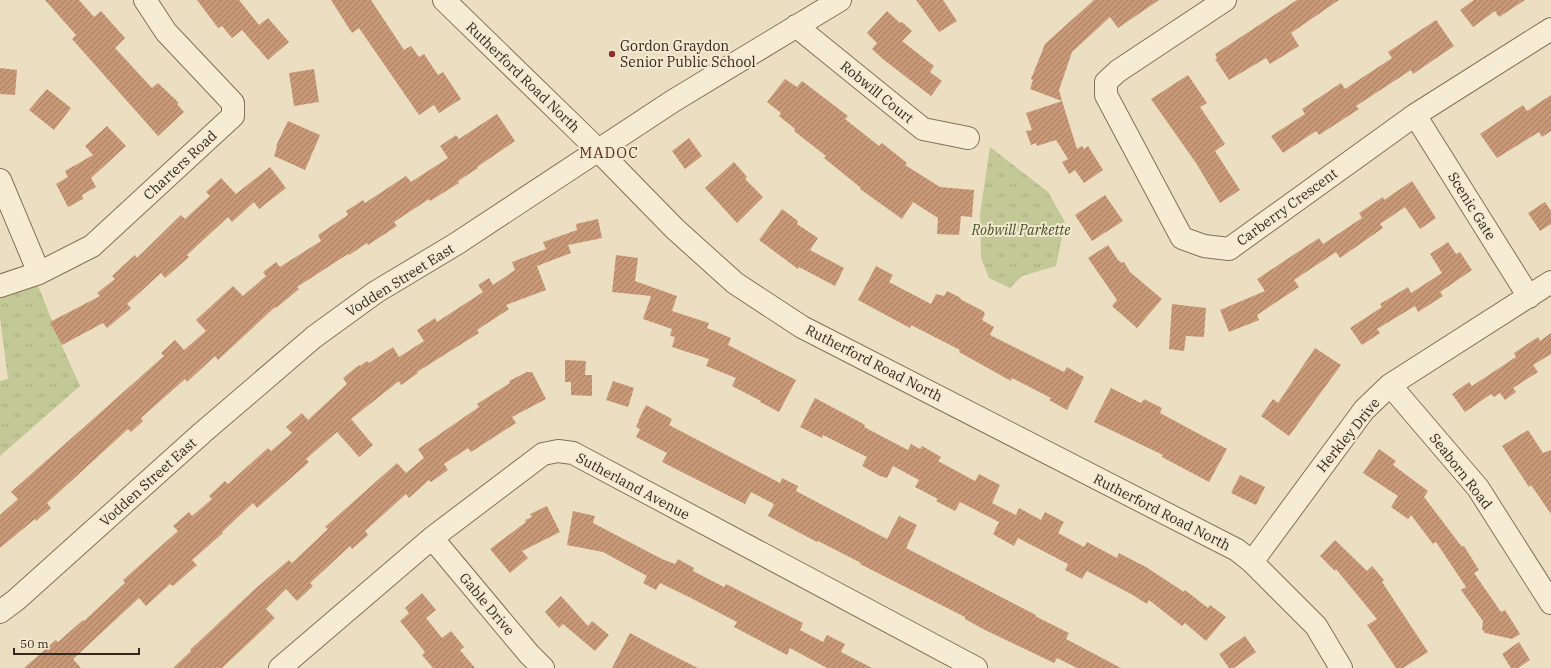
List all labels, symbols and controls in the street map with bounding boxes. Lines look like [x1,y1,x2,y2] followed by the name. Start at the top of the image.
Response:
[462,18,584,136] street label: Rutherford Road North
[620,37,756,71] place label: Gordon Graydon Senior Public School
[607,49,617,59] marker: Gordon Graydon Senior Public School
[837,57,917,127] street label: Robwill Court
[140,126,221,204] street label: Charters Road
[579,143,639,162] district label: MADOC
[1233,164,1341,250] street label: Carberry Crescent
[1444,169,1500,243] street label: Scenic Gate
[971,221,1071,239] park label: Robwill Parkette
[343,239,457,321] street label: Vodden Street East
[802,321,946,406] street label: Rutherford Road North
[1312,394,1384,476] street label: Herkley Drive
[1426,429,1497,513] street label: Seaborn Road
[96,434,200,530] street label: Vodden Street East
[573,448,693,524] street label: Sutherland Avenue
[1090,470,1234,555] street label: Rutherford Road North
[456,569,518,639] street label: Gable Drive
[14,630,139,656] scale bar
[20,636,49,651] text: 50 m

